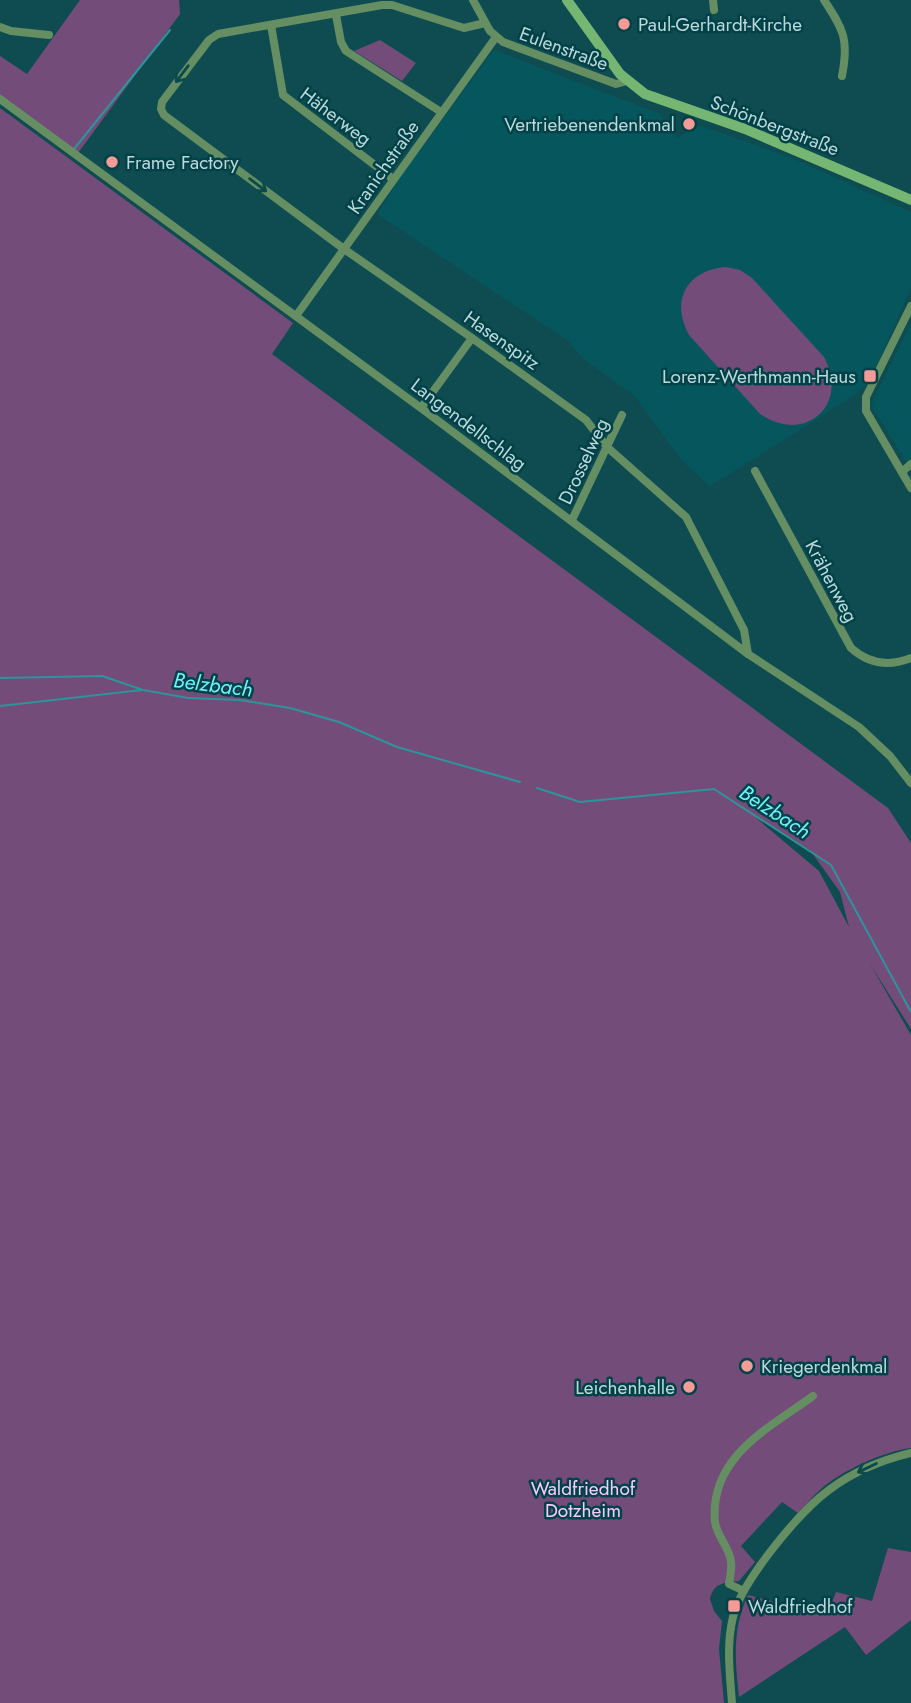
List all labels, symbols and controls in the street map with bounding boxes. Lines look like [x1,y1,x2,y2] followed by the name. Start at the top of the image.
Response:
[638,11,802,38] place label: Paul-Gerhardt-Kirche
[616,16,632,32] marker: Paul-Gerhardt-Kirche
[516,20,612,77] street label: Eulenstraße
[175,65,190,83] one-way arrow
[294,81,377,152] street label: Häherweg
[707,89,843,162] street label: Schönbergstraße
[504,111,675,138] place label: Vertriebenendenkmal
[341,115,426,220] street label: Kranichstraße
[681,116,697,132] marker: Vertriebenendenkmal
[126,149,239,176] place label: Frame Factory
[104,154,120,170] marker: Frame Factory
[248,178,267,193] one-way arrow
[458,304,545,377] street label: Hasenspitz
[662,363,856,390] place label: Lorenz-Werthmann-Haus
[862,368,878,384] marker: Lorenz-Werthmann-Haus
[405,372,532,477] street label: Langendellschlag
[552,414,615,509] street label: Drosselweg
[799,535,864,627] street label: Krähenweg
[172,665,254,705] water label: Belzbach
[733,778,817,846] water label: Belzbach
[761,1353,887,1380] place label: Kriegerdenkmal
[739,1358,755,1374] marker: Kriegerdenkmal
[575,1374,675,1401] place label: Leichenhalle
[681,1379,697,1395] marker: Leichenhalle
[857,1462,878,1476] one-way arrow
[531,1475,636,1524] park label: Waldfriedhof Dotzheim
[748,1593,853,1620] place label: Waldfriedhof
[726,1598,742,1614] marker: Waldfriedhof

